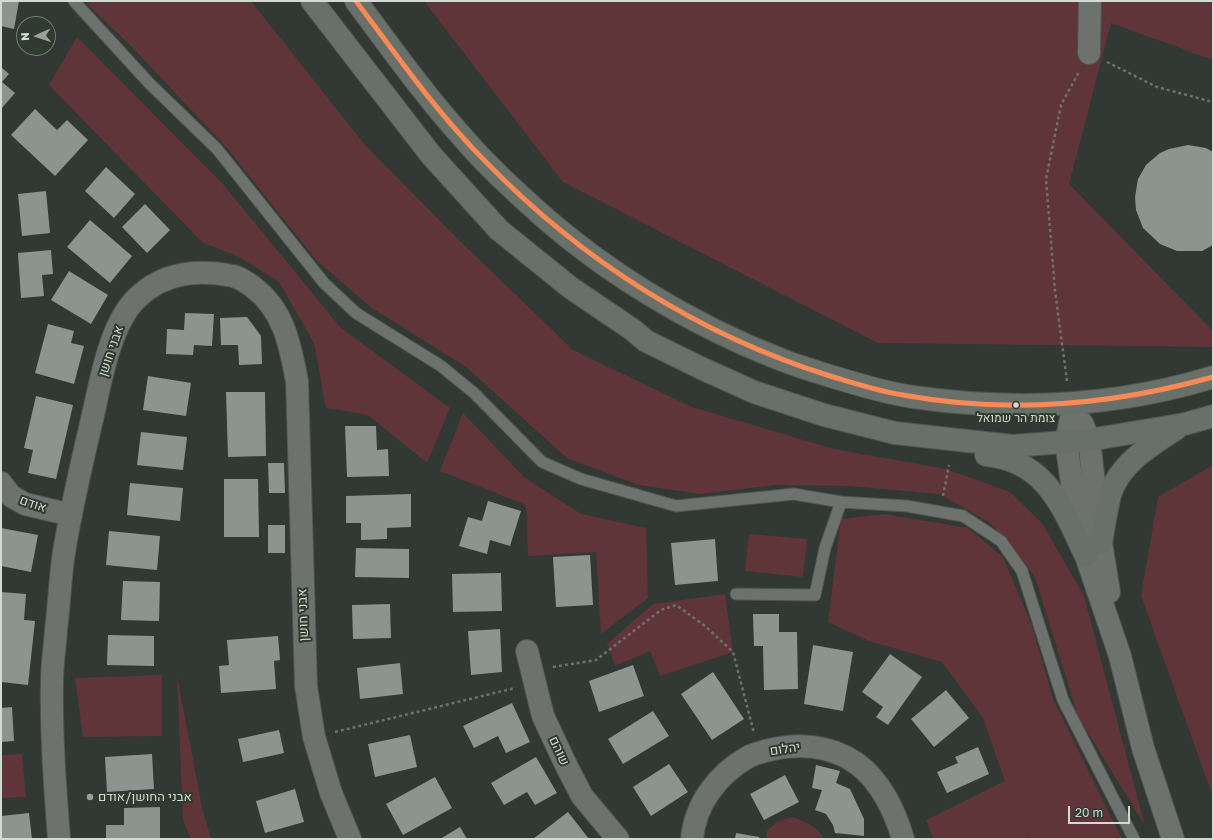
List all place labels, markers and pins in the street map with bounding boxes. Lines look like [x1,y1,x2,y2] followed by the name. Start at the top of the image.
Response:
[1011,400,1021,410] marker: צומת הר שמואל
[977,411,1055,425] place label: צומת הר שמואל
[98,789,192,805] place label: אבני החושן/אודם
[85,792,95,802] marker: אבני החושן/אודם

